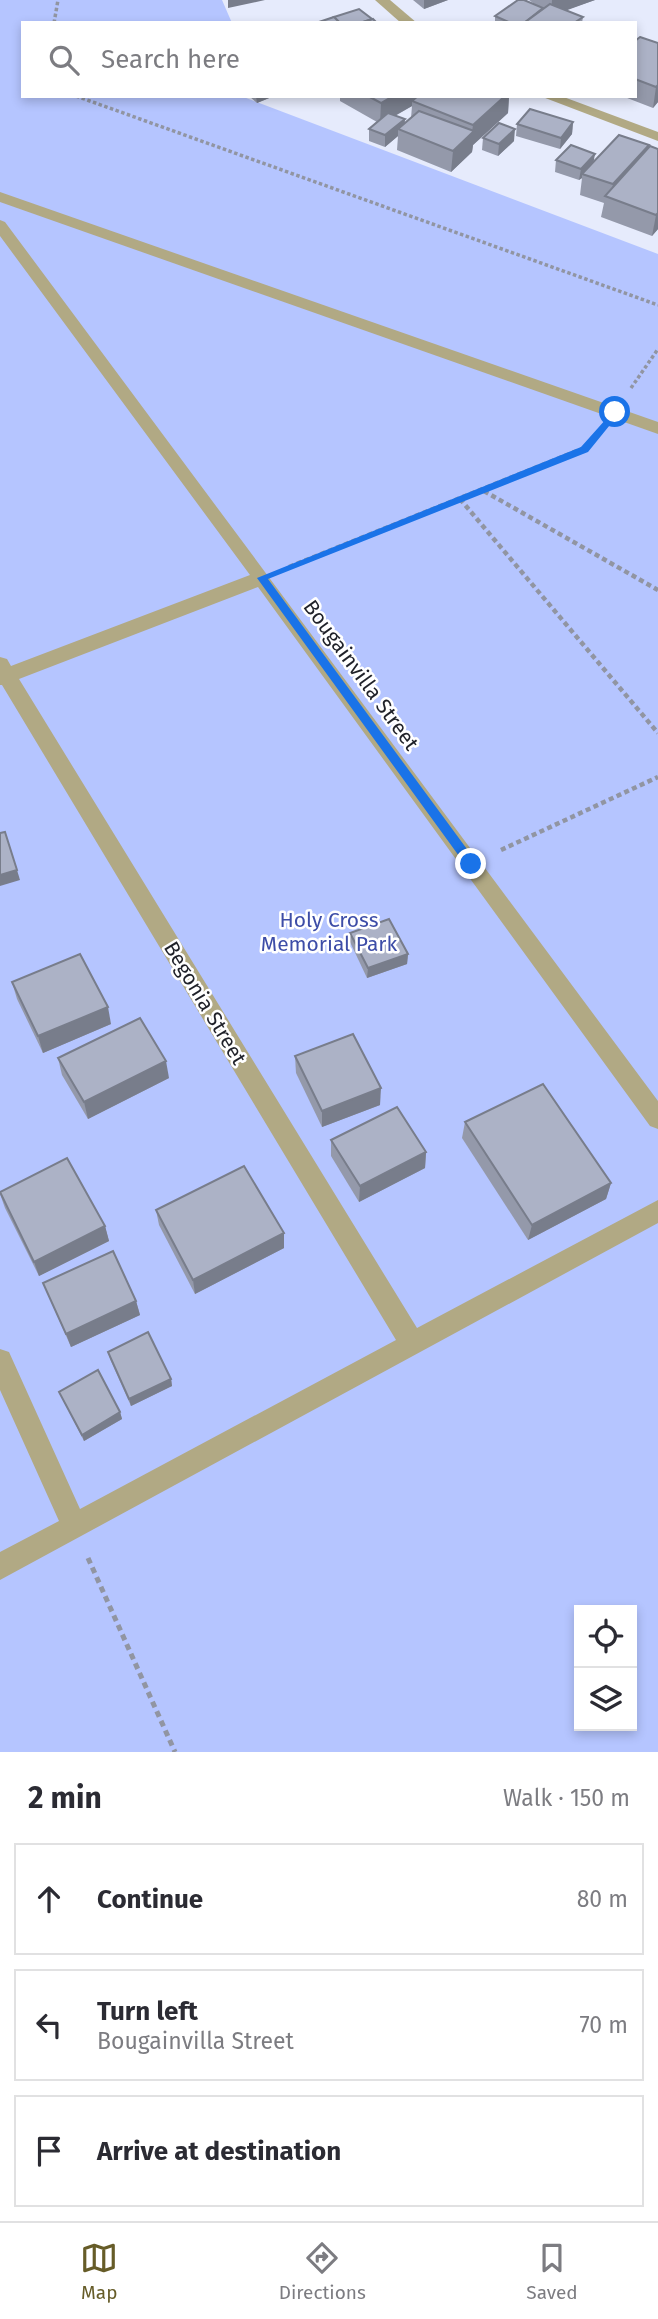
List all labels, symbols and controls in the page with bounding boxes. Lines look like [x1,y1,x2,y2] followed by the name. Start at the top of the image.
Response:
[21,21,637,98] search box
[45,41,83,79] icon: search
[101,44,240,75] text: Search here
[599,396,630,427] route start
[298,595,425,756] street label: Bougainvilla Street
[455,848,486,879] route end
[261,907,397,957] park label: Holy Cross Memorial Park
[158,937,252,1070] street label: Begonia Street
[574,1605,637,1731] map controls
[574,1605,637,1668] button: locate
[574,1668,637,1731] button: layers
[28,1780,102,1816] text: 2 min
[503,1784,630,1812] text: Walk · 150 m
[30,1880,68,1918] icon: ahead
[97,1884,203,1915] text: Continue
[577,1885,628,1913] text: 80 m
[97,1996,198,2027] text: Turn left
[30,2006,68,2044] icon: left
[579,2011,628,2039] text: 70 m
[97,2027,294,2055] text: Bougainvilla Street
[30,2132,68,2170] icon: arrive
[97,2136,341,2167] text: Arrive at destination
[80,2239,118,2304] tab: Map
[279,2239,366,2304] tab: Directions
[526,2239,578,2304] tab: Saved

